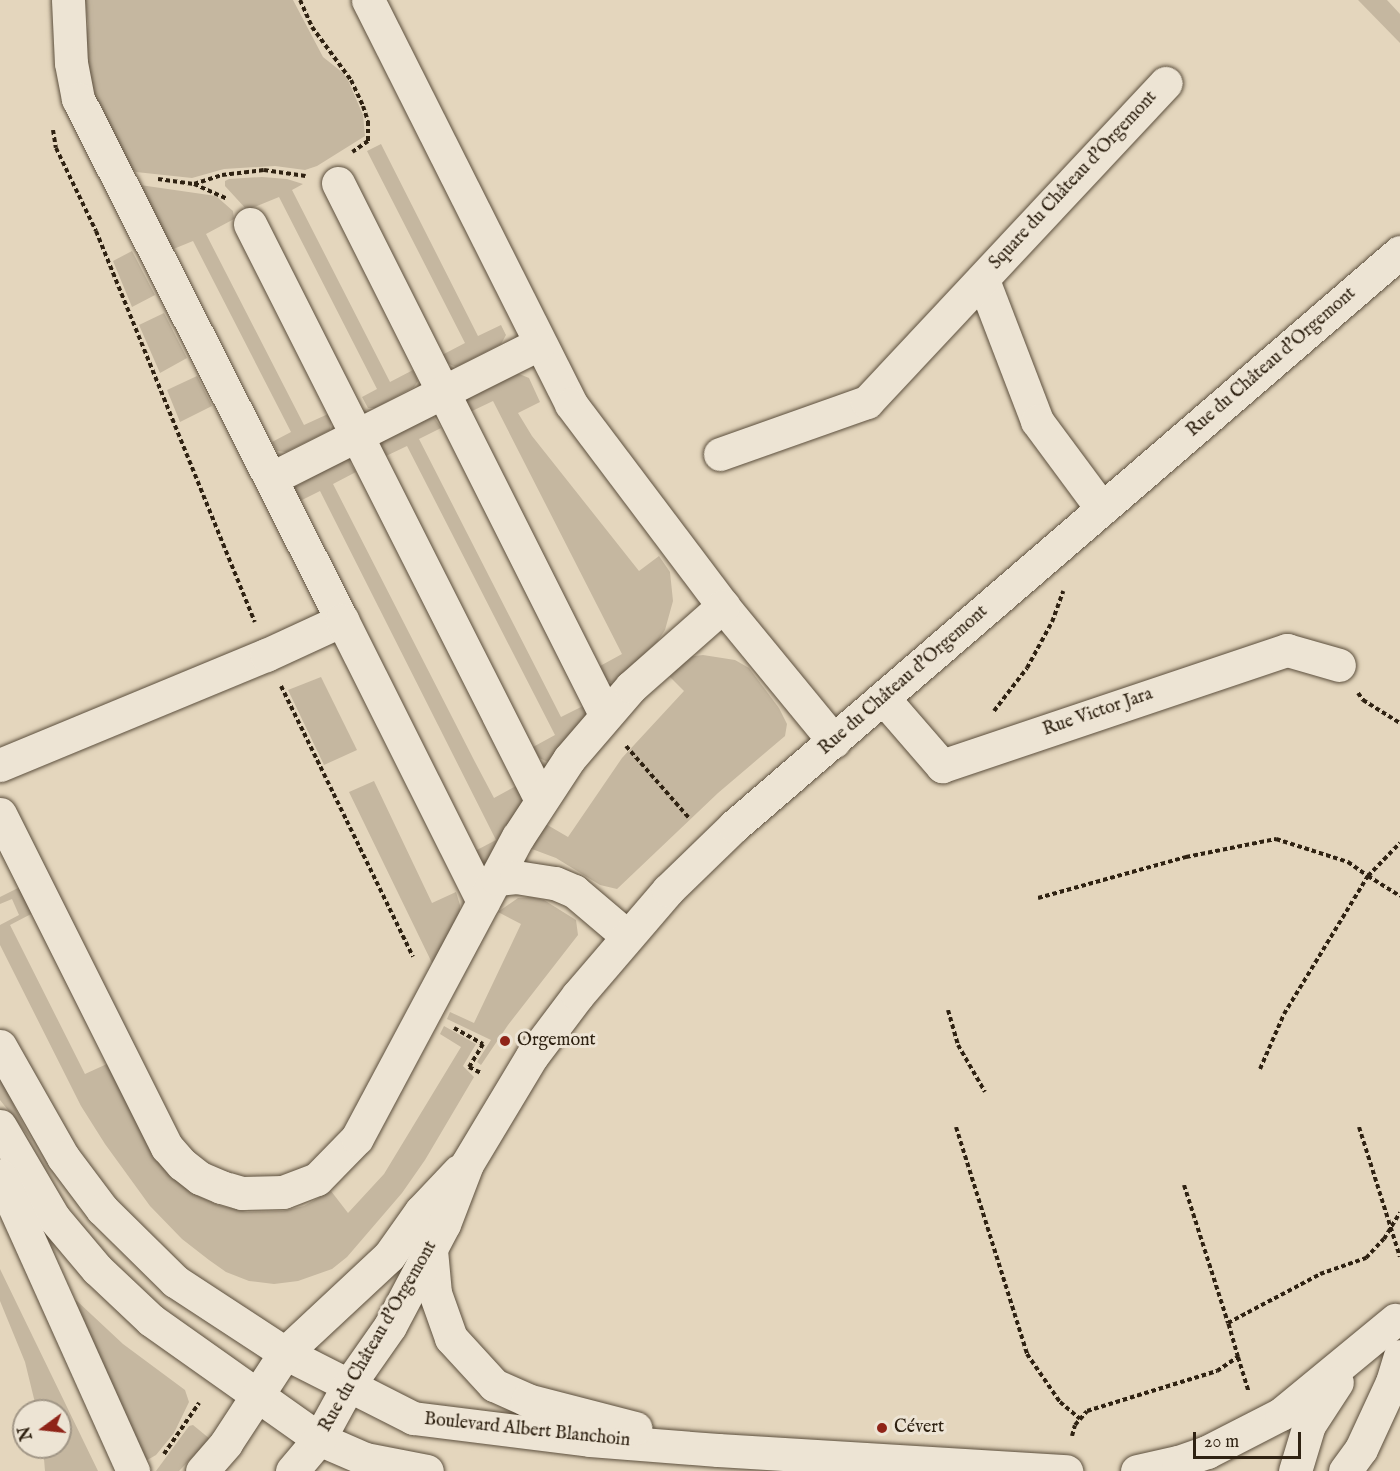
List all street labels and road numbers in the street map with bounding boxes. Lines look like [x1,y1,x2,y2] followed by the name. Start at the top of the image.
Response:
[986,87,1162,275] street label: Square du Château d'Orgemont
[1183,284,1361,442] street label: Rue du Château d'Orgemont
[815,602,993,760] street label: Rue du Château d'Orgemont
[1040,684,1156,742] street label: Rue Victor Jara
[315,1238,443,1436] street label: Rue du Château d'Orgemont
[423,1409,631,1453] street label: Boulevard Albert Blanchoin

